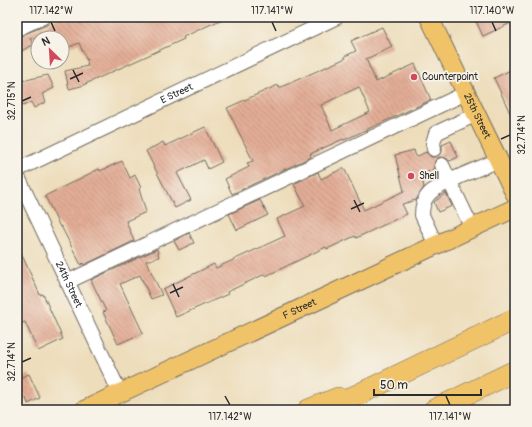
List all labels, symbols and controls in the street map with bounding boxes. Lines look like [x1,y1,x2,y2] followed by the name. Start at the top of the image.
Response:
[29,5,73,17] text: 117.142°W
[251,5,293,17] text: 117.141°W
[470,5,515,17] text: 117.140°W
[30,30,70,70] north arrow
[40,34,53,49] text: N
[422,71,479,83] place label: Counterpoint
[409,72,419,82] marker: Counterpoint
[159,80,196,107] street label: E Street
[6,81,18,121] text: 32.715°N
[461,91,494,142] street label: 25th Street
[516,115,528,155] text: 32.714°N
[419,170,439,182] place label: Shell
[406,171,416,181] marker: Shell
[53,259,85,310] street label: 24th Street
[281,296,319,322] street label: F Street
[6,342,18,382] text: 32.714°N
[374,371,481,397] scale bar
[380,378,408,393] text: 50 m
[208,411,252,423] text: 117.142°W
[429,411,471,423] text: 117.141°W

